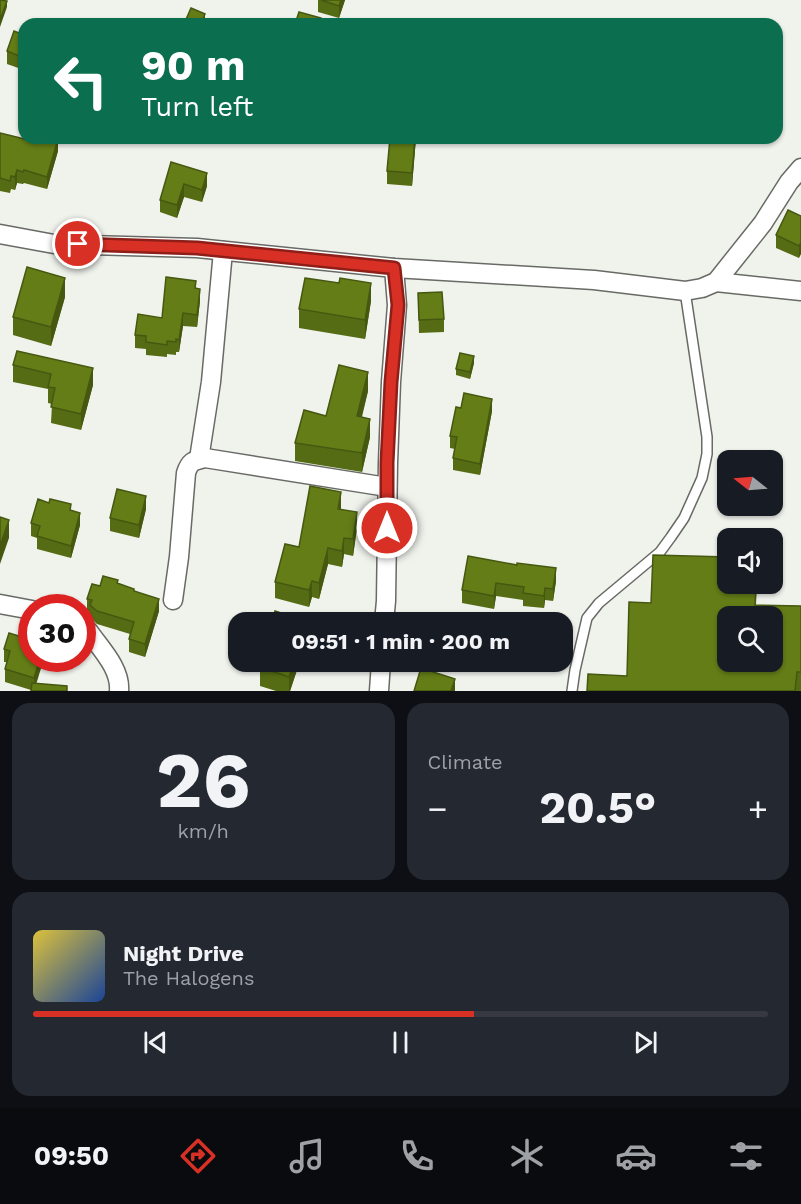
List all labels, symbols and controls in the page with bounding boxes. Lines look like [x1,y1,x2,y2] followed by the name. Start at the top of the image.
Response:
[141,41,245,90] text: 90 m
[42,42,120,120] icon: left
[141,91,253,123] text: Turn left
[52,218,103,269] pin
[61,227,94,260] icon: arrive
[717,450,783,516] north arrow
[717,450,783,672] map controls
[355,496,419,560] position arrow
[717,528,783,594] button: sound
[18,594,96,672] speed limit sign: 30
[717,606,783,672] button: search
[291,629,510,654] text: 09:51 · 1 min · 200 m
[156,734,251,826] text: 26
[428,750,503,774] text: Climate
[539,781,656,834] text: 20.5°
[428,789,447,828] text: −
[748,789,768,828] text: +
[177,819,229,843] text: km/h
[123,941,244,966] text: Night Drive
[123,966,255,990] text: The Halogens
[139,1026,172,1059] icon: previous
[384,1026,417,1059] icon: pause
[629,1026,662,1059] icon: next
[177,1135,219,1177] icon: directions
[286,1135,328,1177] icon: music
[396,1135,438,1177] icon: phone
[506,1135,548,1177] icon: climate
[615,1135,657,1177] icon: car
[725,1135,767,1177] icon: filters
[34,1140,109,1172] text: 09:50

